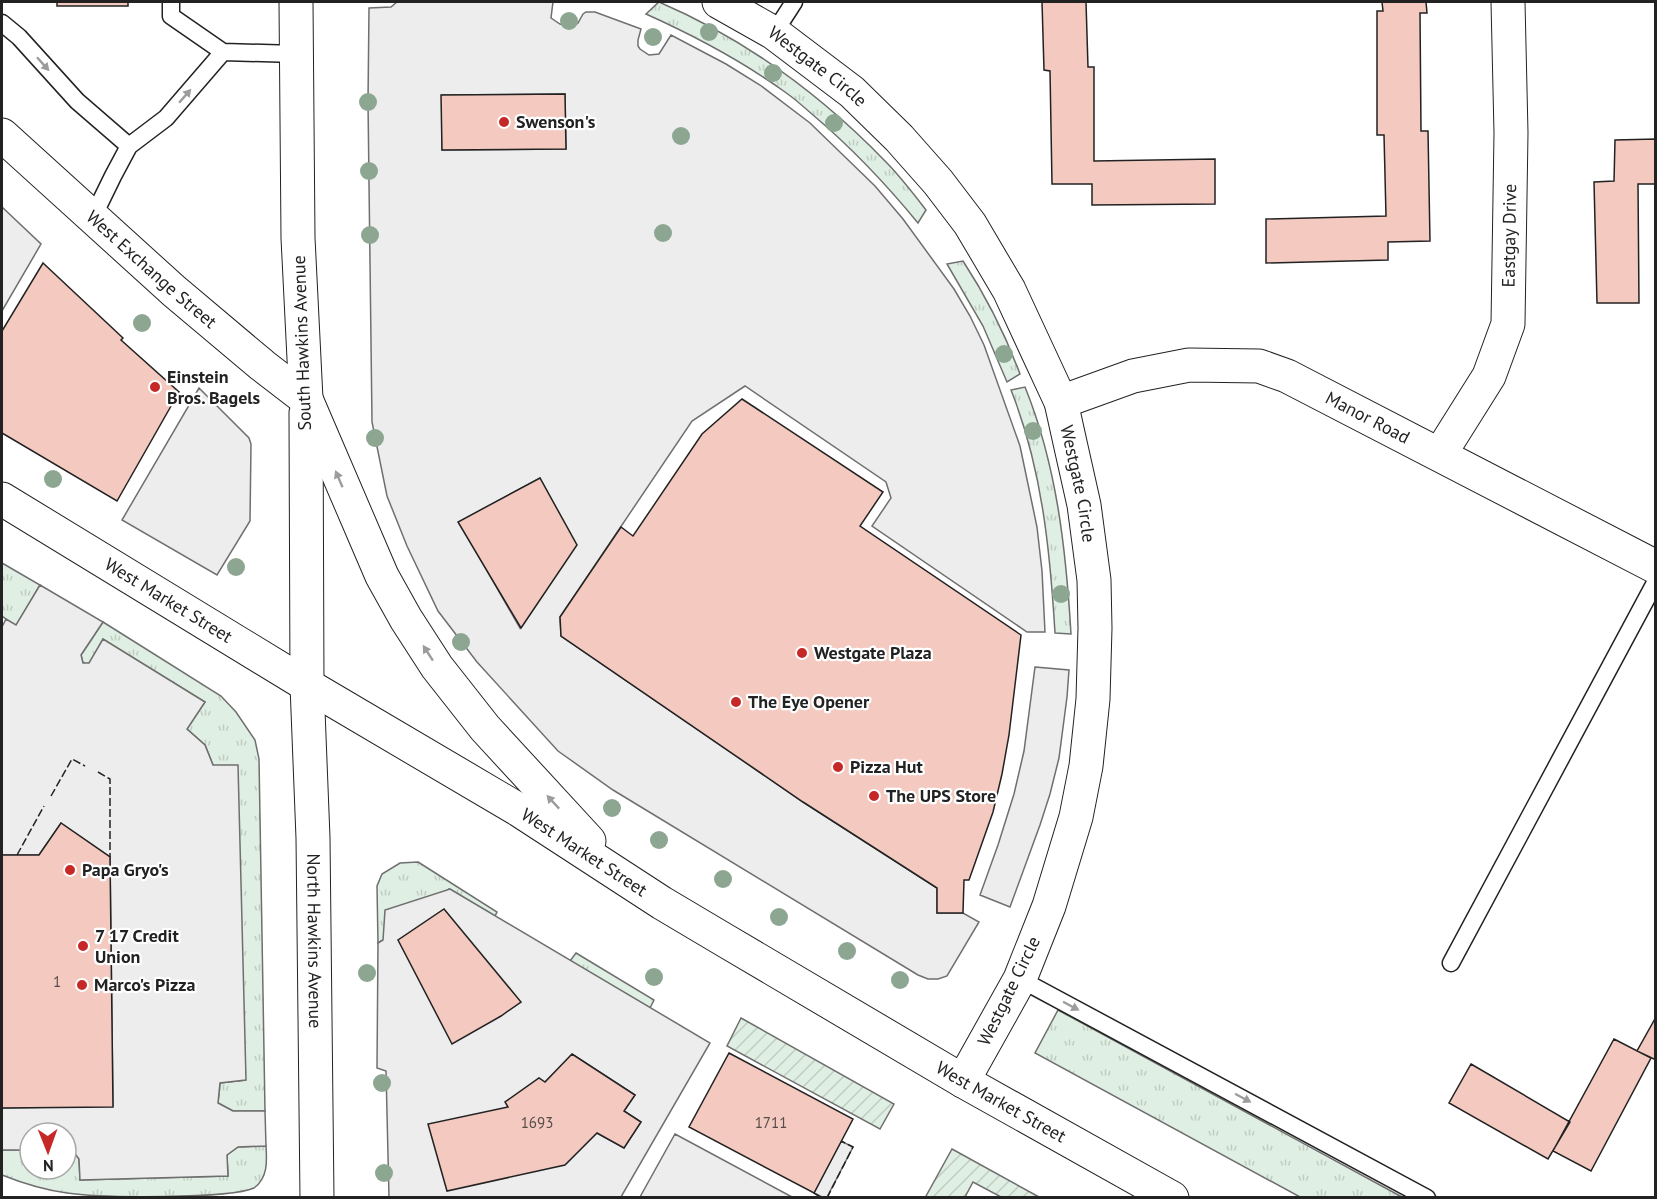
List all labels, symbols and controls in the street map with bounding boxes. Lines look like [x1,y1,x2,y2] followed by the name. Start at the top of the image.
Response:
[764,21,872,111] street label: Westgate Circle
[36,56,50,71] one-way arrow
[178,89,191,104] one-way arrow
[516,110,596,133] place label: Swenson's
[497,115,511,129] marker: Swenson's
[1497,183,1521,287] street label: Eastgay Drive
[82,205,222,333] street label: West Exchange Street
[287,255,316,431] street label: South Hawkins Avenue
[167,365,261,409] place label: Einstein Bros. Bagels
[148,380,162,394] marker: Einstein Bros. Bagels
[1322,386,1414,449] street label: Manor Road
[1055,423,1101,544] street label: Westgate Circle
[334,470,344,488] one-way arrow
[101,552,237,648] street label: West Market Street
[814,641,932,664] place label: Westgate Plaza
[422,645,434,661] one-way arrow
[795,646,809,660] marker: Westgate Plaza
[748,690,870,713] place label: The Eye Opener
[729,695,743,709] marker: The Eye Opener
[850,755,924,778] place label: Pizza Hut
[831,760,845,774] marker: Pizza Hut
[886,784,996,807] place label: The UPS Store
[867,789,881,803] marker: The UPS Store
[547,795,560,810] one-way arrow
[517,803,652,901] street label: West Market Street
[302,853,327,1028] street label: North Hawkins Avenue
[82,858,169,881] place label: Papa Gryo's
[63,863,77,877] marker: Papa Gryo's
[95,924,179,968] place label: 7 17 Credit Union
[972,932,1045,1049] street label: Westgate Circle
[76,939,90,953] marker: 7 17 Credit Union
[53,972,61,991] house number: 1
[94,973,196,996] place label: Marco's Pizza
[75,978,89,992] marker: Marco's Pizza
[1063,1001,1080,1011] one-way arrow
[932,1056,1070,1147] street label: West Market Street
[1235,1093,1252,1103] one-way arrow
[521,1113,553,1132] house number: 1693
[755,1113,787,1132] house number: 1711
[18,1121,78,1181] north arrow
[43,1156,54,1176] text: N

